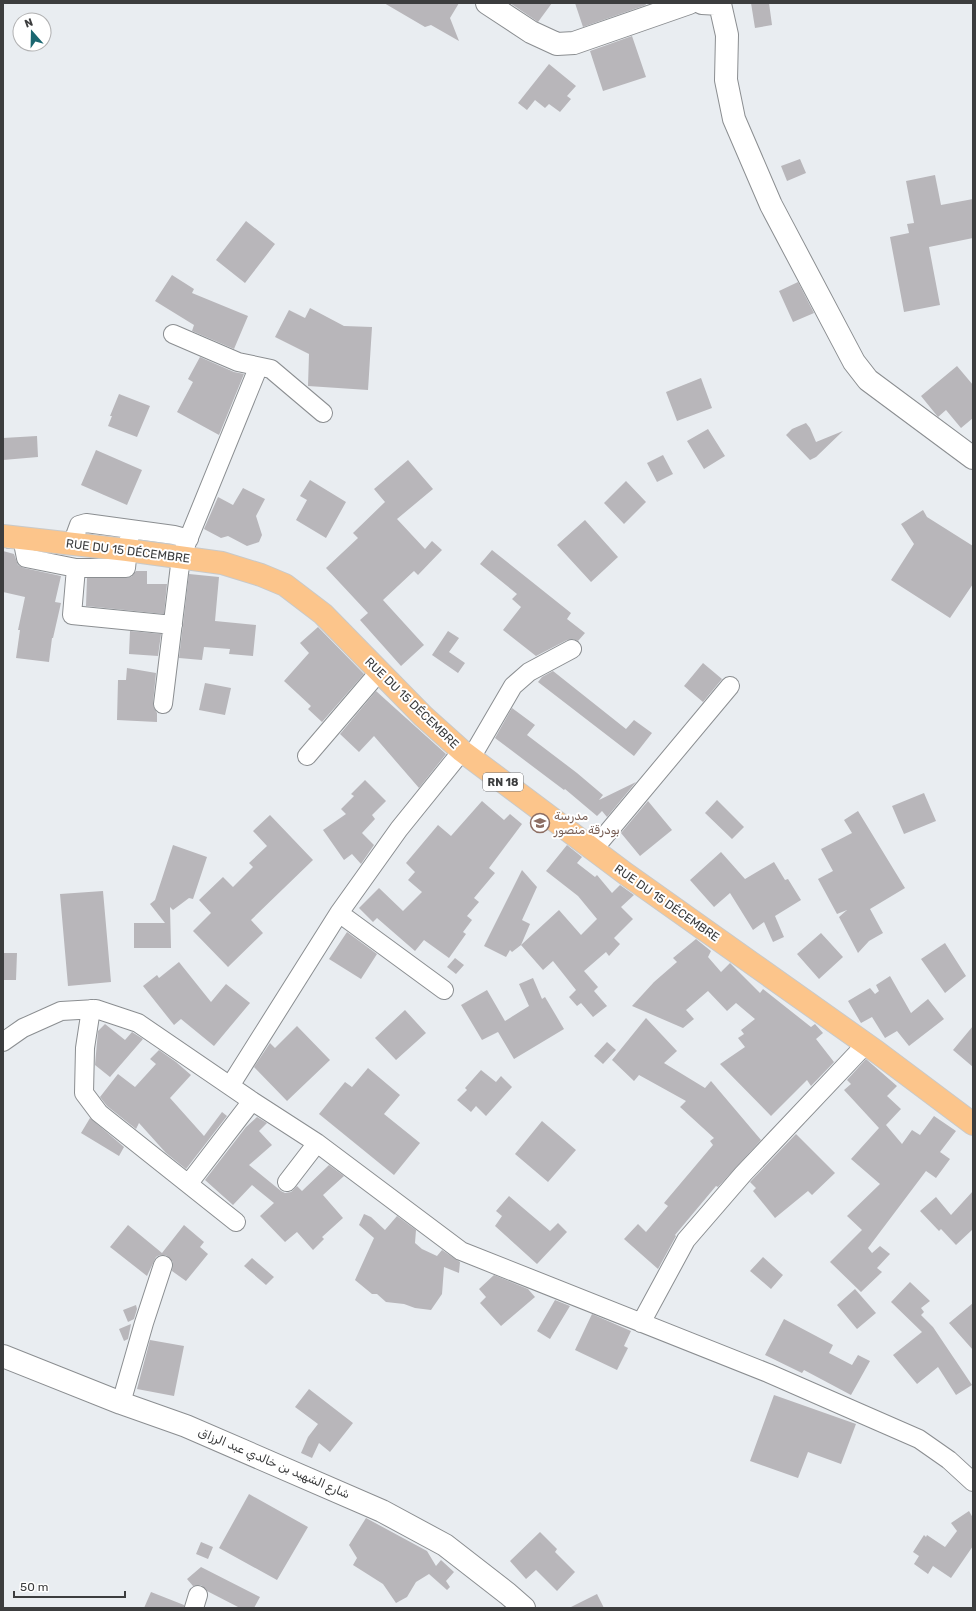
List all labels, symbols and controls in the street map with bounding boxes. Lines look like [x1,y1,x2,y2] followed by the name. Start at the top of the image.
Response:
[12,12,52,52] north arrow
[23,16,35,31] text: N
[65,536,191,566] street label: RUE DU 15 DÉCEMBRE
[362,655,462,751] street label: RUE DU 15 DÉCEMBRE
[483,773,523,791] road number: RN 18
[553,809,620,838] place label: مدرسة بودرقة منصور
[529,812,551,834] school or university icon: مدرسة بودرقة منصور
[612,861,722,945] street label: RUE DU 15 DÉCEMBRE
[195,1425,352,1503] street label: شارع الشهيد بن خالدي عبد الرزاق
[14,1573,125,1599] scale bar
[20,1580,48,1594] text: 50 m

